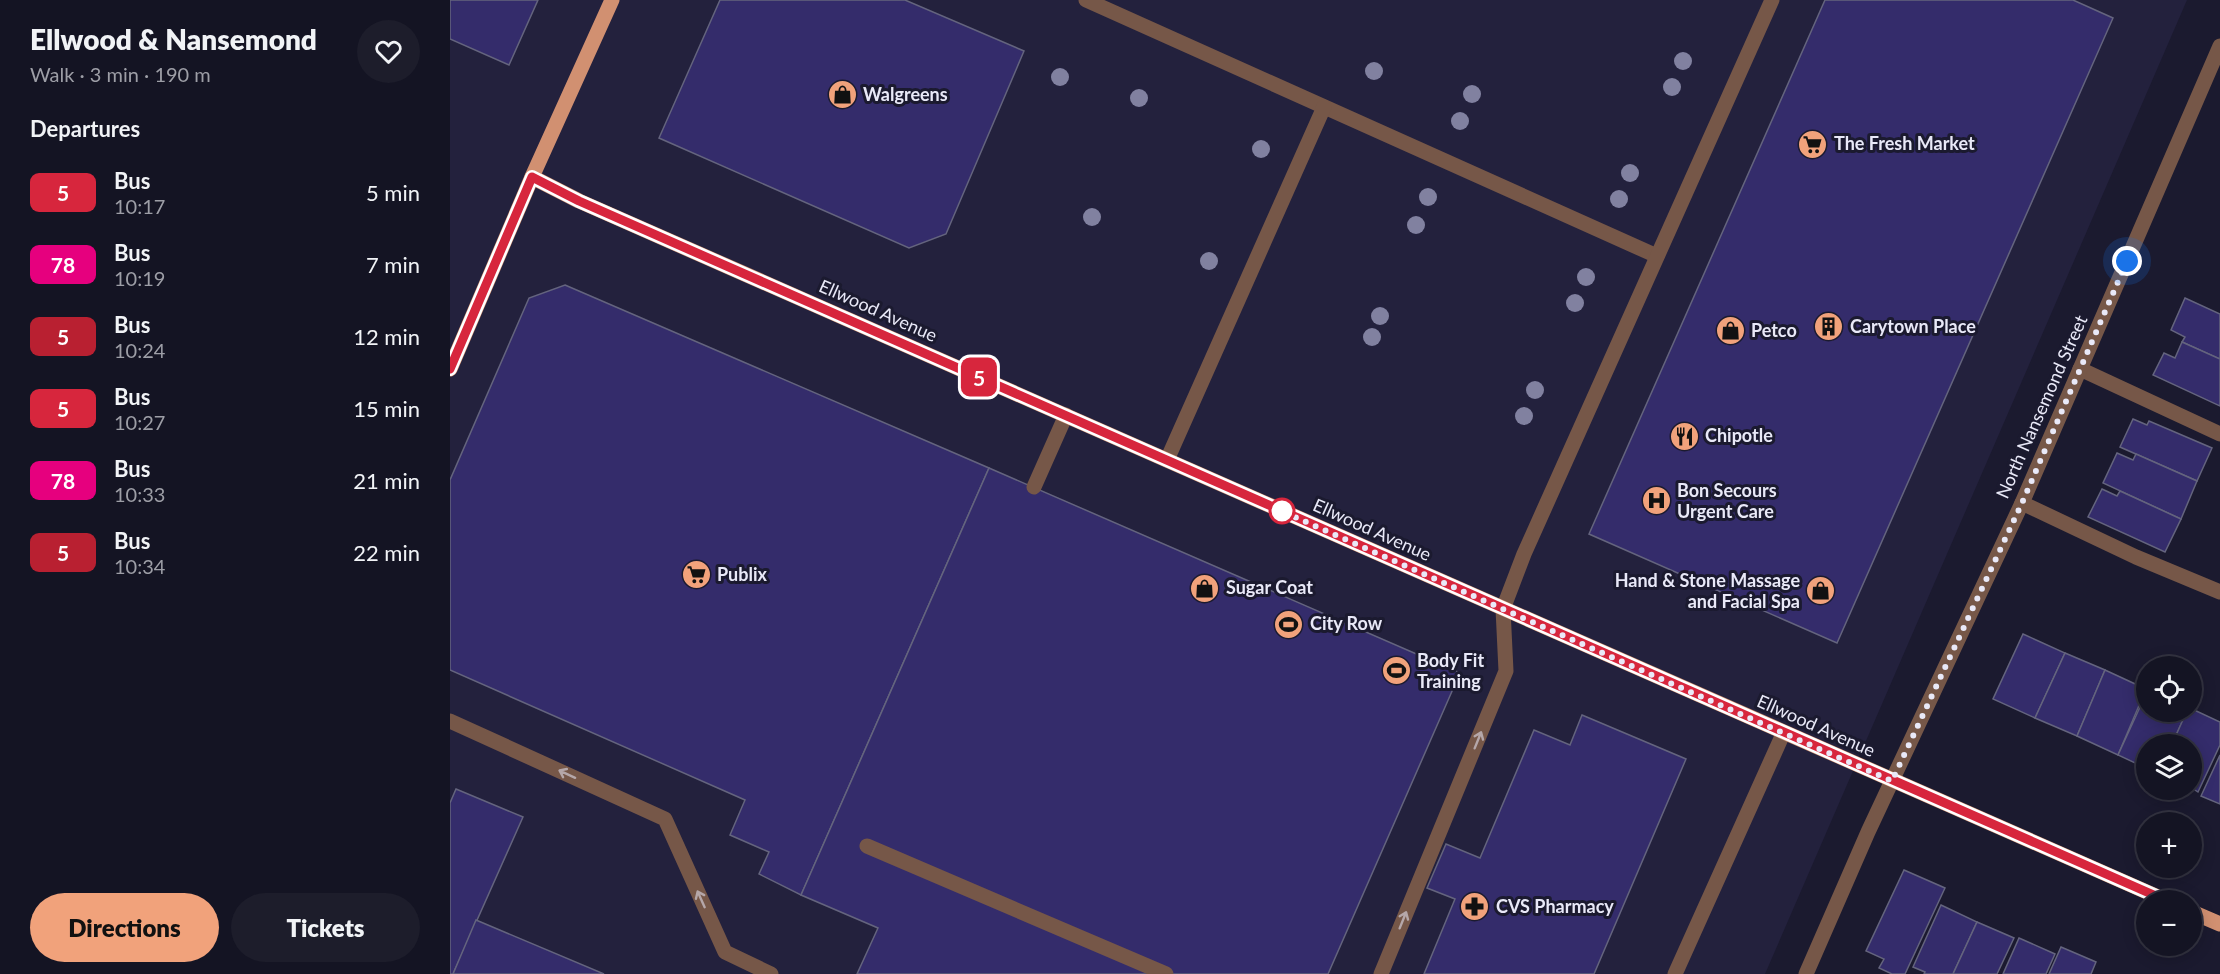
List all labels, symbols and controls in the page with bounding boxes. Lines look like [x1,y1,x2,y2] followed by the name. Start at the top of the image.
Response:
[357,20,420,83] button: heart
[30,22,317,56] text: Ellwood & Nansemond
[30,62,211,86] text: Walk · 3 min · 190 m
[826,79,858,111] shop icon: Walgreens
[863,83,948,105] place label: Walgreens
[30,115,140,142] text: Departures
[1797,128,1829,160] supermarket icon: The Fresh Market
[1834,132,1975,154] place label: The Fresh Market
[114,167,150,194] text: Bus
[366,179,420,206] text: 5 min
[57,180,69,205] text: 5
[114,194,165,218] text: 10:17
[114,239,150,266] text: Bus
[2112,246,2142,276] your location
[366,251,420,278] text: 7 min
[51,252,75,277] text: 78
[114,266,165,290] text: 10:19
[816,274,941,346] street label: Ellwood Avenue
[114,311,150,338] text: Bus
[1813,311,1845,343] building icon: Carytown Place
[1991,311,2092,502] street label: North Nansemond Street
[1714,315,1746,347] shop icon: Petco
[1850,315,1976,337] place label: Carytown Place
[1751,319,1797,341] place label: Petco
[353,323,420,350] text: 12 min
[57,324,69,349] text: 5
[114,338,165,362] text: 10:24
[960,358,998,397] line badge: 5
[973,365,985,390] text: 5
[114,383,150,410] text: Bus
[353,395,420,422] text: 15 min
[57,396,69,421] text: 5
[114,410,165,434] text: 10:27
[1668,420,1700,452] restaurant icon: Chipotle
[1705,424,1773,446] place label: Chipotle
[114,455,150,482] text: Bus
[353,467,420,494] text: 21 min
[51,468,75,493] text: 78
[1677,479,1777,522] place label: Bon Secours Urgent Care
[114,482,165,506] text: 10:33
[1640,485,1672,517] hospital icon: Bon Secours Urgent Care
[1310,493,1435,565] street label: Ellwood Avenue
[1269,498,1295,524] unlabelled marker
[114,527,150,554] text: Bus
[353,539,420,566] text: 22 min
[57,540,69,565] text: 5
[114,554,165,578] text: 10:34
[680,559,712,591] supermarket icon: Publix
[717,563,768,585] place label: Publix
[1615,569,1800,612] place label: Hand & Stone Massage and Facial Spa
[1189,572,1221,604] shop icon: Sugar Coat
[1805,575,1837,607] shop icon: Hand & Stone Massage and Facial Spa
[1226,576,1313,598] place label: Sugar Coat
[1273,608,1305,640] sports icon: City Row
[1310,612,1383,634] place label: City Row
[1417,649,1484,692] place label: Body Fit Training
[1380,655,1412,687] sports icon: Body Fit Training
[2136,656,2202,956] map controls
[2136,656,2202,722] button: locate
[1754,689,1879,761] street label: Ellwood Avenue
[1473,731,1484,749] one-way arrow
[2136,734,2202,800] button: layers
[558,768,576,779] one-way arrow
[2136,812,2202,878] button: +
[695,890,706,908] one-way arrow
[2136,890,2202,956] button: −
[1459,891,1491,923] pharmacy icon: CVS Pharmacy
[30,893,219,962] button: Directions
[231,893,420,962] button: Tickets
[1496,895,1614,917] place label: CVS Pharmacy
[1398,911,1409,930] one-way arrow

